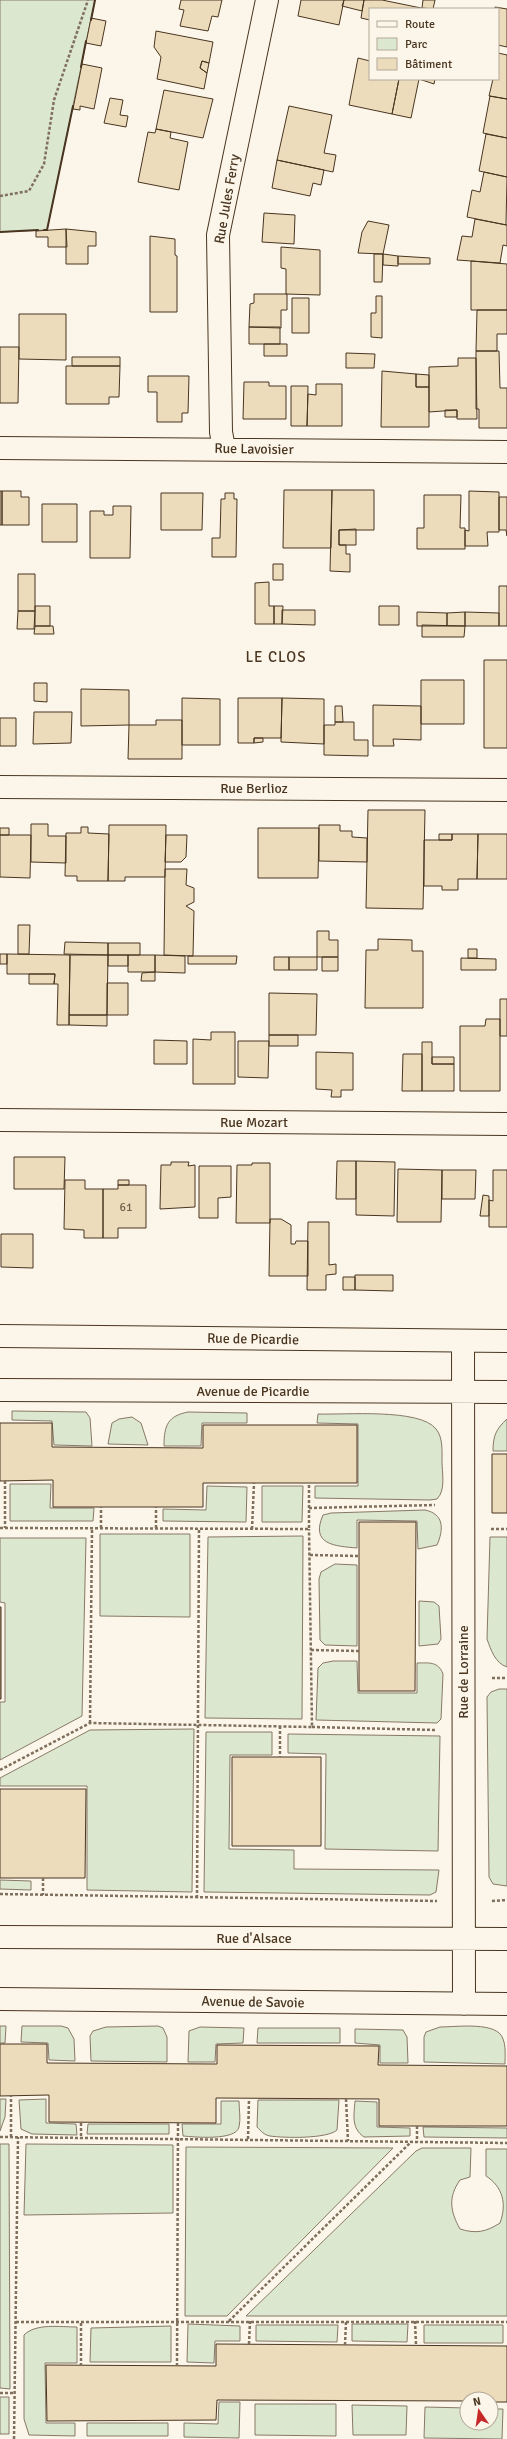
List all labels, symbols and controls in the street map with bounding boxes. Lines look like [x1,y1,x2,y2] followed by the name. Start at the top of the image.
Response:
[369,8,499,80] legend
[405,17,435,32] text: Route
[405,37,428,52] text: Parc
[405,57,452,72] text: Bâtiment
[211,152,243,245] street label: Rue Jules Ferry
[214,440,295,458] street label: Rue Lavoisier
[245,648,307,666] district label: LE CLOS
[220,780,288,797] street label: Rue Berlioz
[220,1114,288,1131] street label: Rue Mozart
[120,1200,132,1215] house number: 61
[207,1330,299,1348] street label: Rue de Picardie
[196,1383,310,1400] street label: Avenue de Picardie
[455,1625,472,1719] street label: Rue de Lorraine
[216,1930,292,1947] street label: Rue d'Alsace
[201,1993,305,2011] street label: Avenue de Savoie
[459,2391,499,2431] north arrow
[472,2395,482,2409] text: N

